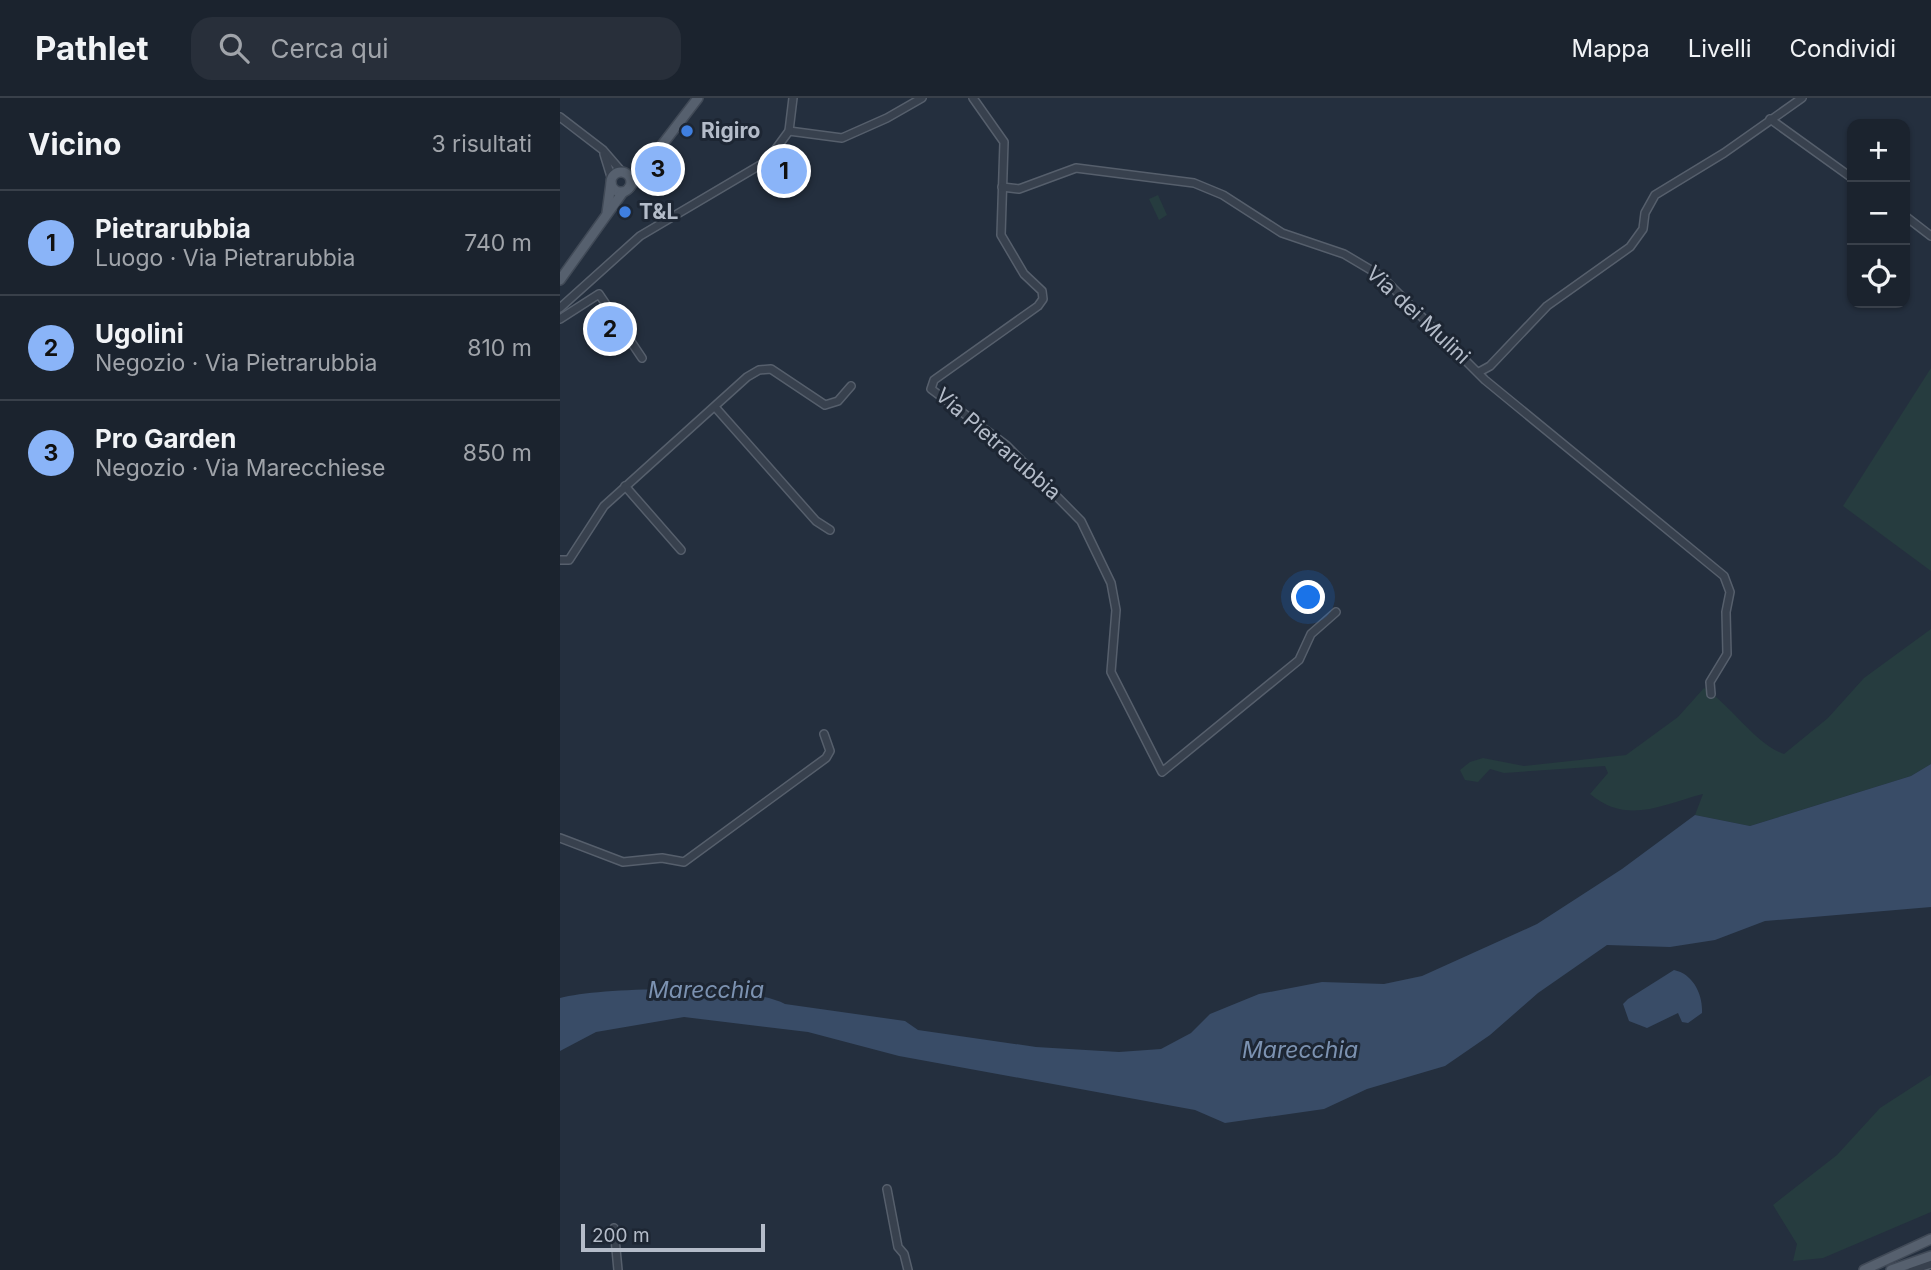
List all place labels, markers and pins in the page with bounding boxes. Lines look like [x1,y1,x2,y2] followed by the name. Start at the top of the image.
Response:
[701,118,760,143] place label: Rigiro
[679,123,695,139] marker: Rigiro
[635,143,681,195] pin: 3
[761,145,807,197] pin: 1
[639,199,678,224] place label: T&L
[617,204,633,220] marker: T&L
[587,303,633,355] pin: 2

